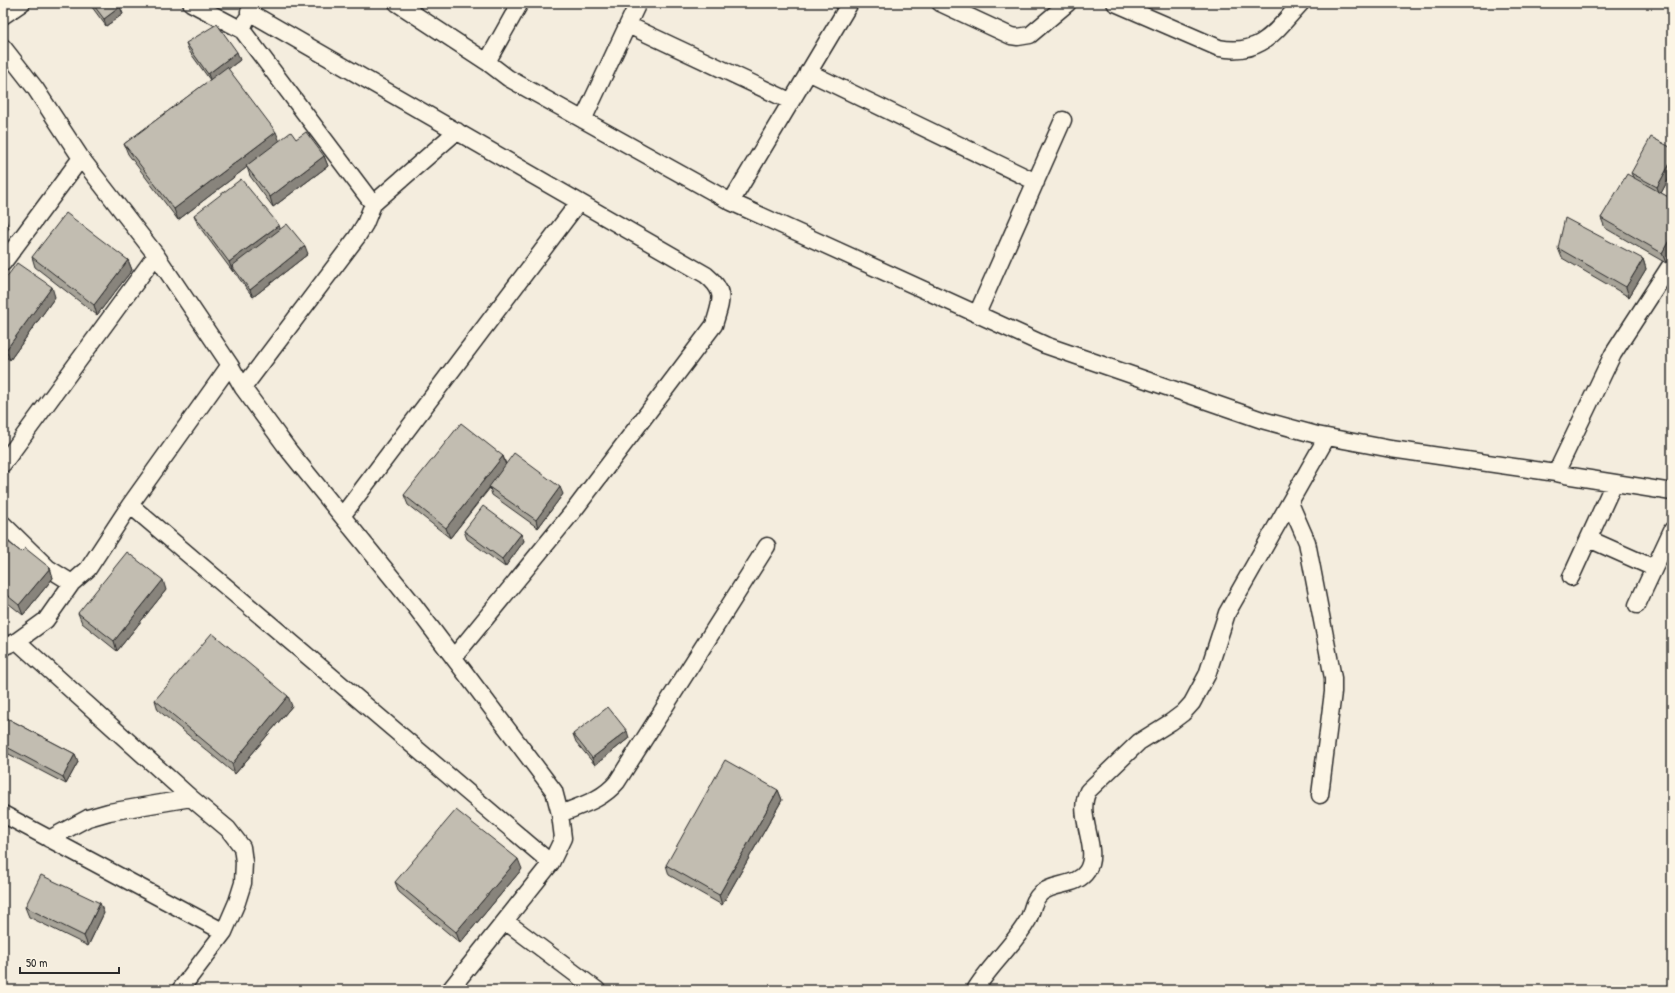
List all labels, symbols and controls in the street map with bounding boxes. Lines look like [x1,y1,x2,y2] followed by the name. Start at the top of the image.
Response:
[20,949,119,975] scale bar
[26,954,47,971] text: 50 m

